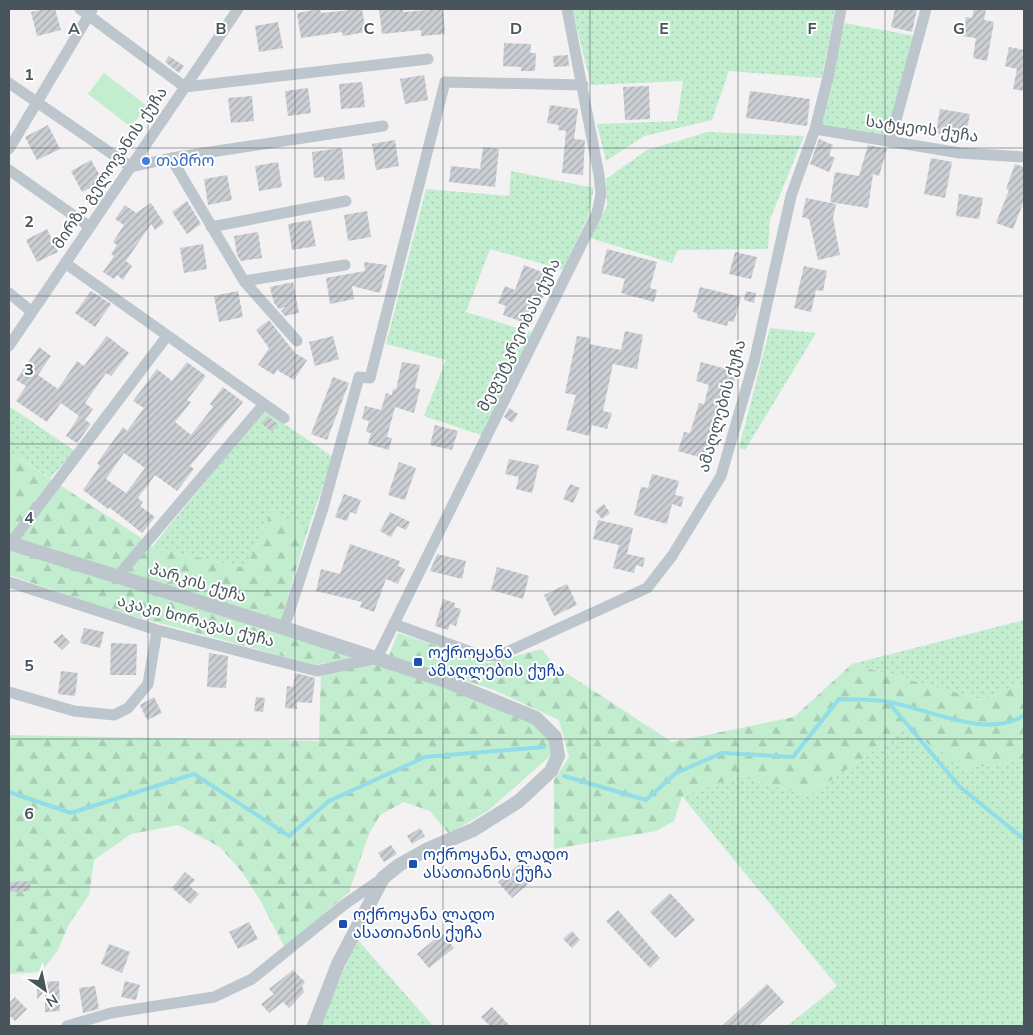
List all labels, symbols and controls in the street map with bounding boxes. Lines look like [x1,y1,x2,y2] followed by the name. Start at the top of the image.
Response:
[68,18,80,40] text: A
[215,18,227,40] text: B
[364,18,375,40] text: C
[510,18,522,40] text: D
[659,18,669,40] text: E
[808,18,817,40] text: F
[953,18,965,40] text: G
[24,64,34,86] text: 1
[47,83,173,253] street label: მირზა გელოვანის ქუჩა
[864,110,980,148] street label: სატყეოს ქუჩა
[156,150,214,172] place label: თამრო
[140,155,152,167] marker: თამრო
[24,211,34,233] text: 2
[472,255,566,415] street label: მეფუტკრეობას ქუჩა
[693,337,751,475] street label: ამაღლების ქუჩა
[24,359,34,381] text: 3
[24,507,34,529] text: 4
[147,558,249,608] street label: პარკის ქუჩა
[115,589,277,653] street label: აკაკი ხორავას ქუჩა
[428,642,565,682] place label: ოქროყანა ამაღლების ქუჩა
[24,655,34,677] text: 5
[412,656,424,668] marker: ოქროყანა ამაღლების ქუჩა
[24,803,34,825] text: 6
[423,844,569,884] place label: ოქროყანა, ლადო ასათიანის ქუჩა
[407,858,419,870] marker: ოქროყანა, ლადო ასათიანის ქუჩა
[353,904,495,944] place label: ოქროყანა ლადო ასათიანის ქუჩა
[337,918,349,930] marker: ოქროყანა ლადო ასათიანის ქუჩა
[20,965,70,1015] north arrow
[42,990,61,1011] text: N

